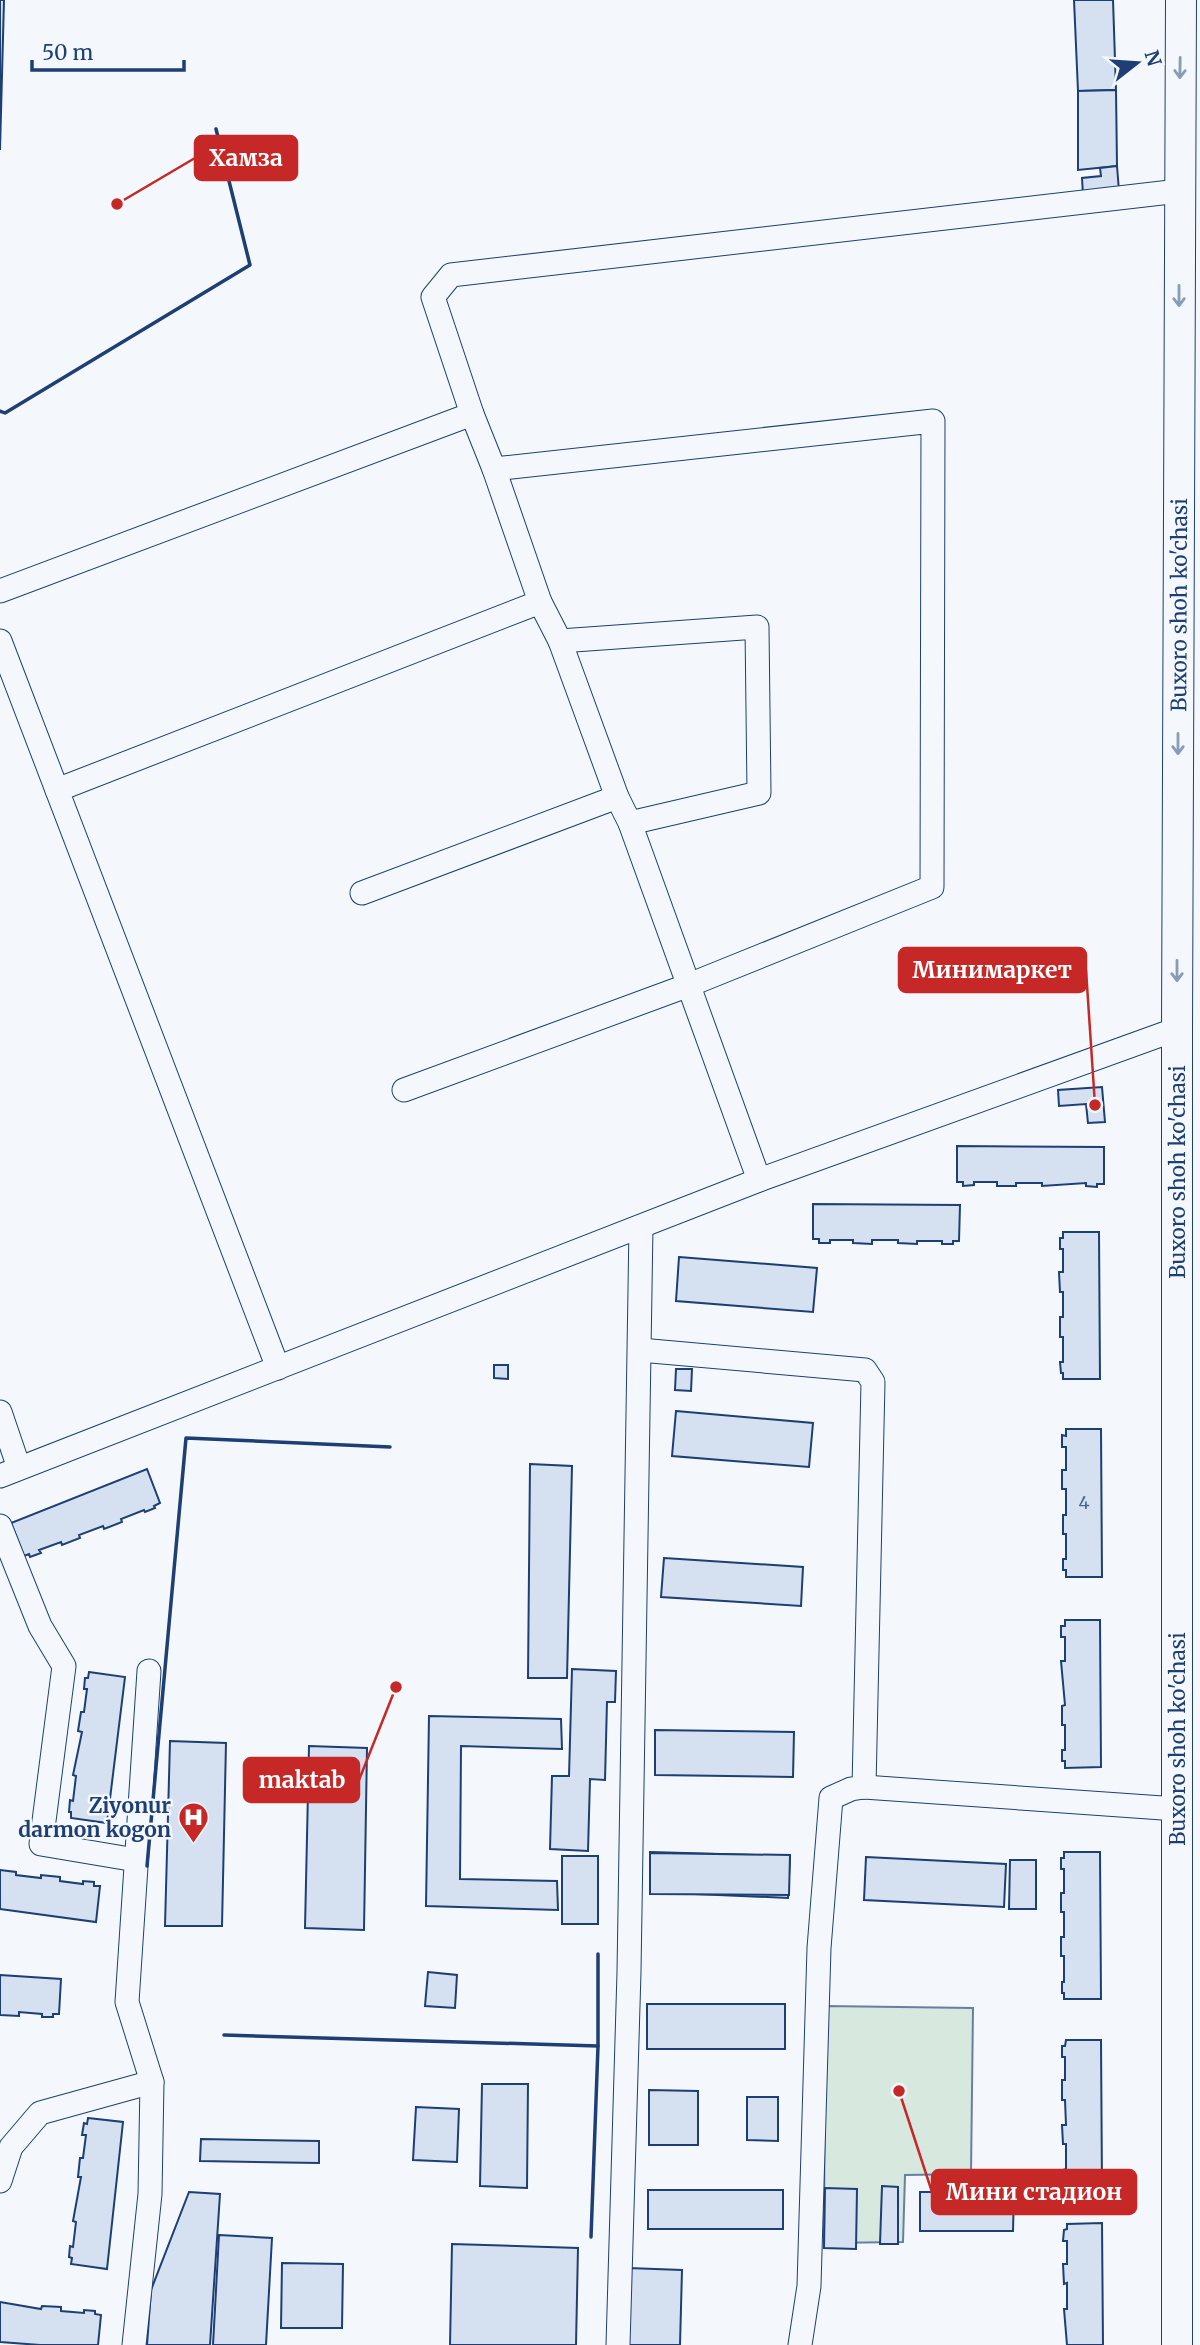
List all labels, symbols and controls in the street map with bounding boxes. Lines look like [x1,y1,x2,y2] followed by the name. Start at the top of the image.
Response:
[32,28,184,72] scale bar
[1102,28,1172,98] north arrow
[42,39,93,66] text: 50 m
[1140,47,1167,69] text: N
[1173,56,1187,79] one-way arrow
[195,136,297,180] callout: Хамза
[209,143,283,172] text: Хамза
[1172,284,1186,307] one-way arrow
[1165,498,1193,712] street label: Buxoro shoh ko'chasi
[1171,732,1185,755] one-way arrow
[899,948,1086,992] callout: Минимаркет
[912,955,1072,984] text: Минимаркет
[1170,959,1184,982] one-way arrow
[1164,1065,1191,1279] street label: Buxoro shoh ko'chasi
[1078,1491,1090,1514] house number: 4
[1164,1632,1191,1846] street label: Buxoro shoh ko'chasi
[244,1758,359,1802] callout: maktab
[258,1765,346,1794] text: maktab
[18,1792,171,1843] place label: Ziyonur darmon kogon
[177,1800,211,1844] hospital icon: Ziyonur darmon kogon
[932,2170,1136,2214] callout: Мини стадион
[946,2177,1122,2206] text: Мини стадион

